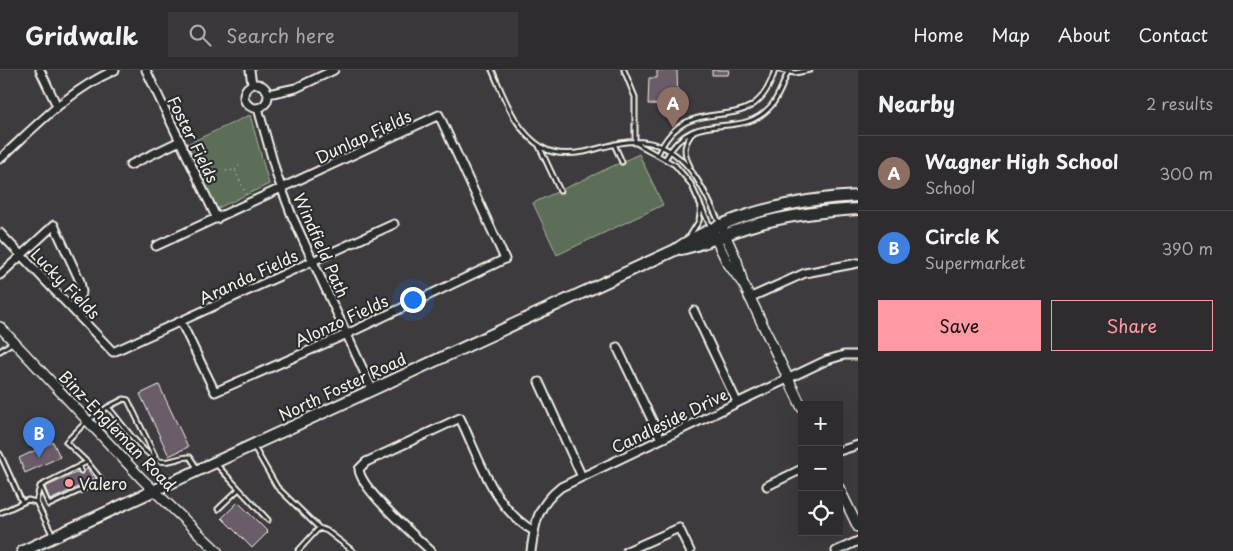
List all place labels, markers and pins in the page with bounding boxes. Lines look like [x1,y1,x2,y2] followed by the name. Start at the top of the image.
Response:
[657,87,689,128] pin: A
[23,417,55,458] pin: B
[79,471,127,495] place label: Valero
[63,477,75,489] marker: Valero

